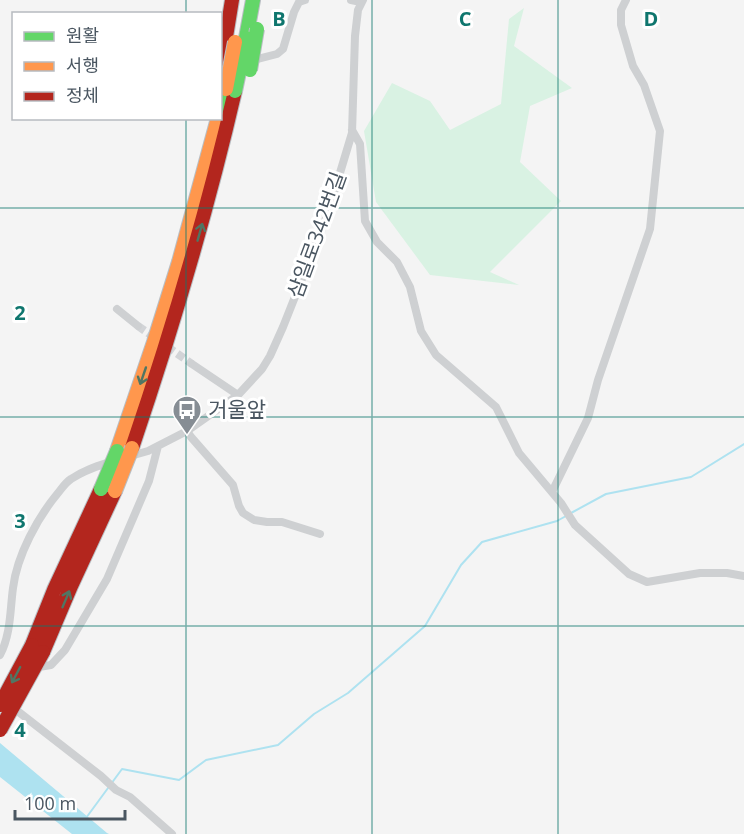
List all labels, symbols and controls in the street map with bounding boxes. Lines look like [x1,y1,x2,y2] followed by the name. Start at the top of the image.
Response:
[272,5,286,32] text: B
[459,5,472,32] text: C
[644,5,658,32] text: D
[12,12,222,120] legend
[66,23,99,47] text: 원활
[66,53,99,77] text: 서행
[66,83,99,107] text: 정체
[280,168,352,302] street label: 삼일로342번길
[194,223,206,242] one-way arrow
[14,299,26,326] text: 2
[136,366,147,385] one-way arrow
[171,394,203,436] bus stop icon: 거울앞
[208,395,266,423] place label: 거울앞
[14,507,26,534] text: 3
[60,590,72,608] one-way arrow
[10,666,22,683] one-way arrow
[14,716,26,743] text: 4
[15,783,124,821] scale bar
[24,791,76,815] text: 100 m

